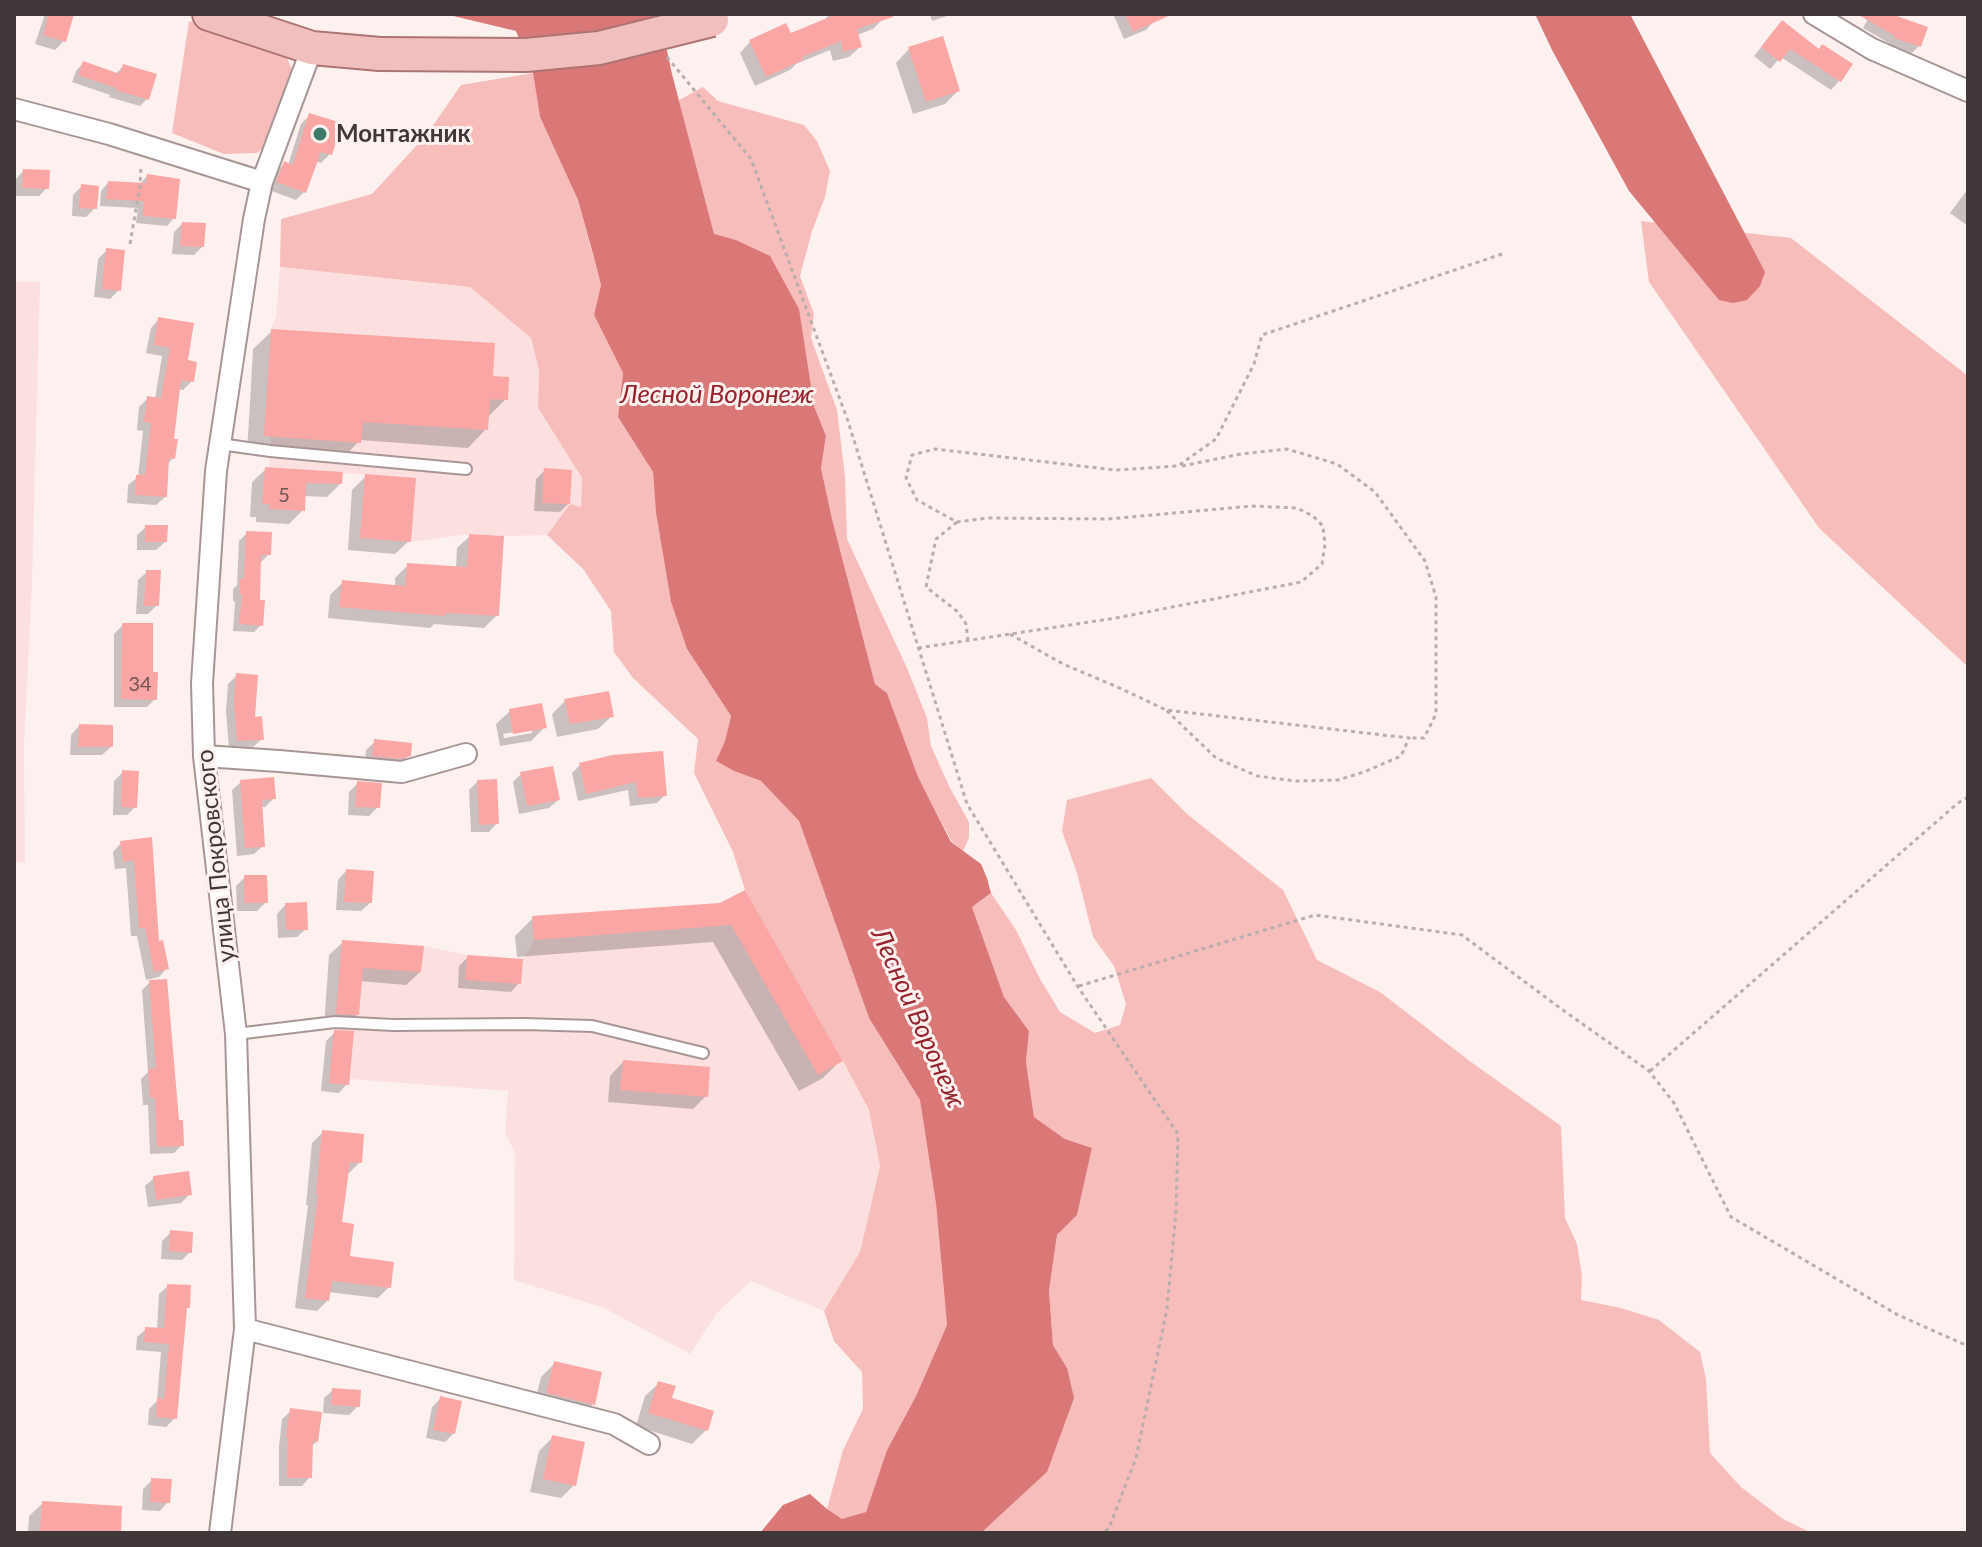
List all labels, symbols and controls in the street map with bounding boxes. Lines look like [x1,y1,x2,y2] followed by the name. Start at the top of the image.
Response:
[336,120,470,148] place label: Монтажник
[311,125,329,143] marker: Монтажник
[620,379,814,411] water label: Лесной Воронеж
[278,484,290,508] house number: 5
[128,673,152,697] house number: 34
[190,748,242,964] street label: улица Покровского
[864,923,972,1113] water label: Лесной Воронеж

